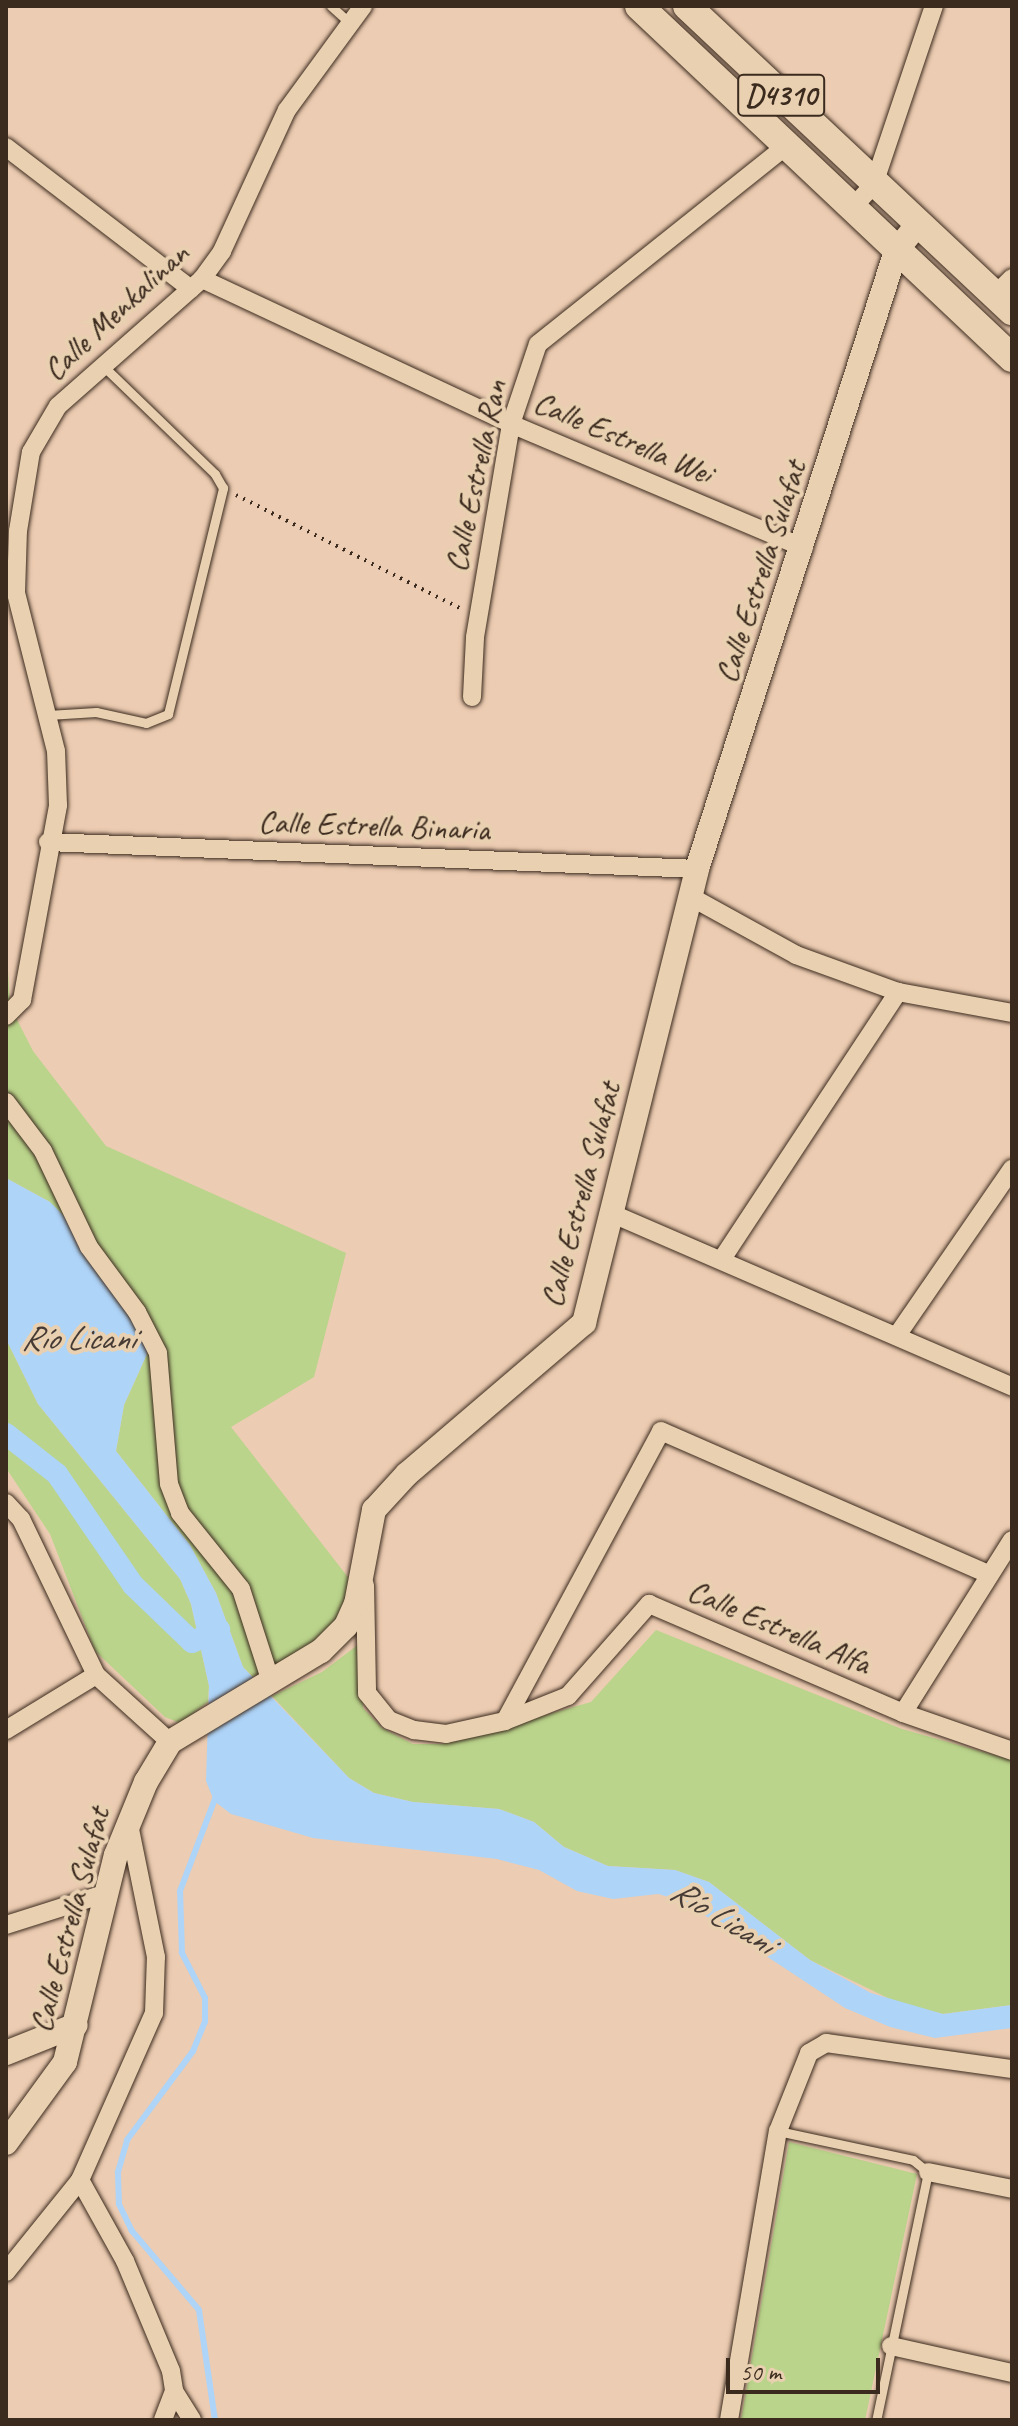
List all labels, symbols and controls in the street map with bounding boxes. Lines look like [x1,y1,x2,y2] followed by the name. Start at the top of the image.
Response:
[737,69,825,121] road number: D4310
[35,235,197,389] street label: Calle Menkalinan
[437,376,515,576] street label: Calle Estrella Ran
[528,383,718,493] street label: Calle Estrella Wei
[707,457,815,687] street label: Calle Estrella Sulafat
[258,803,490,849] street label: Calle Estrella Binaria
[533,1080,629,1310] street label: Calle Estrella Sulafat
[21,1318,135,1358] water label: Río Licani
[682,1571,876,1683] street label: Calle Estrella Alfa
[22,1805,118,2035] street label: Calle Estrella Sulafat
[664,1869,782,1963] water label: Río Licani
[730,2342,884,2392] scale bar
[740,2357,781,2387] text: 50 m

